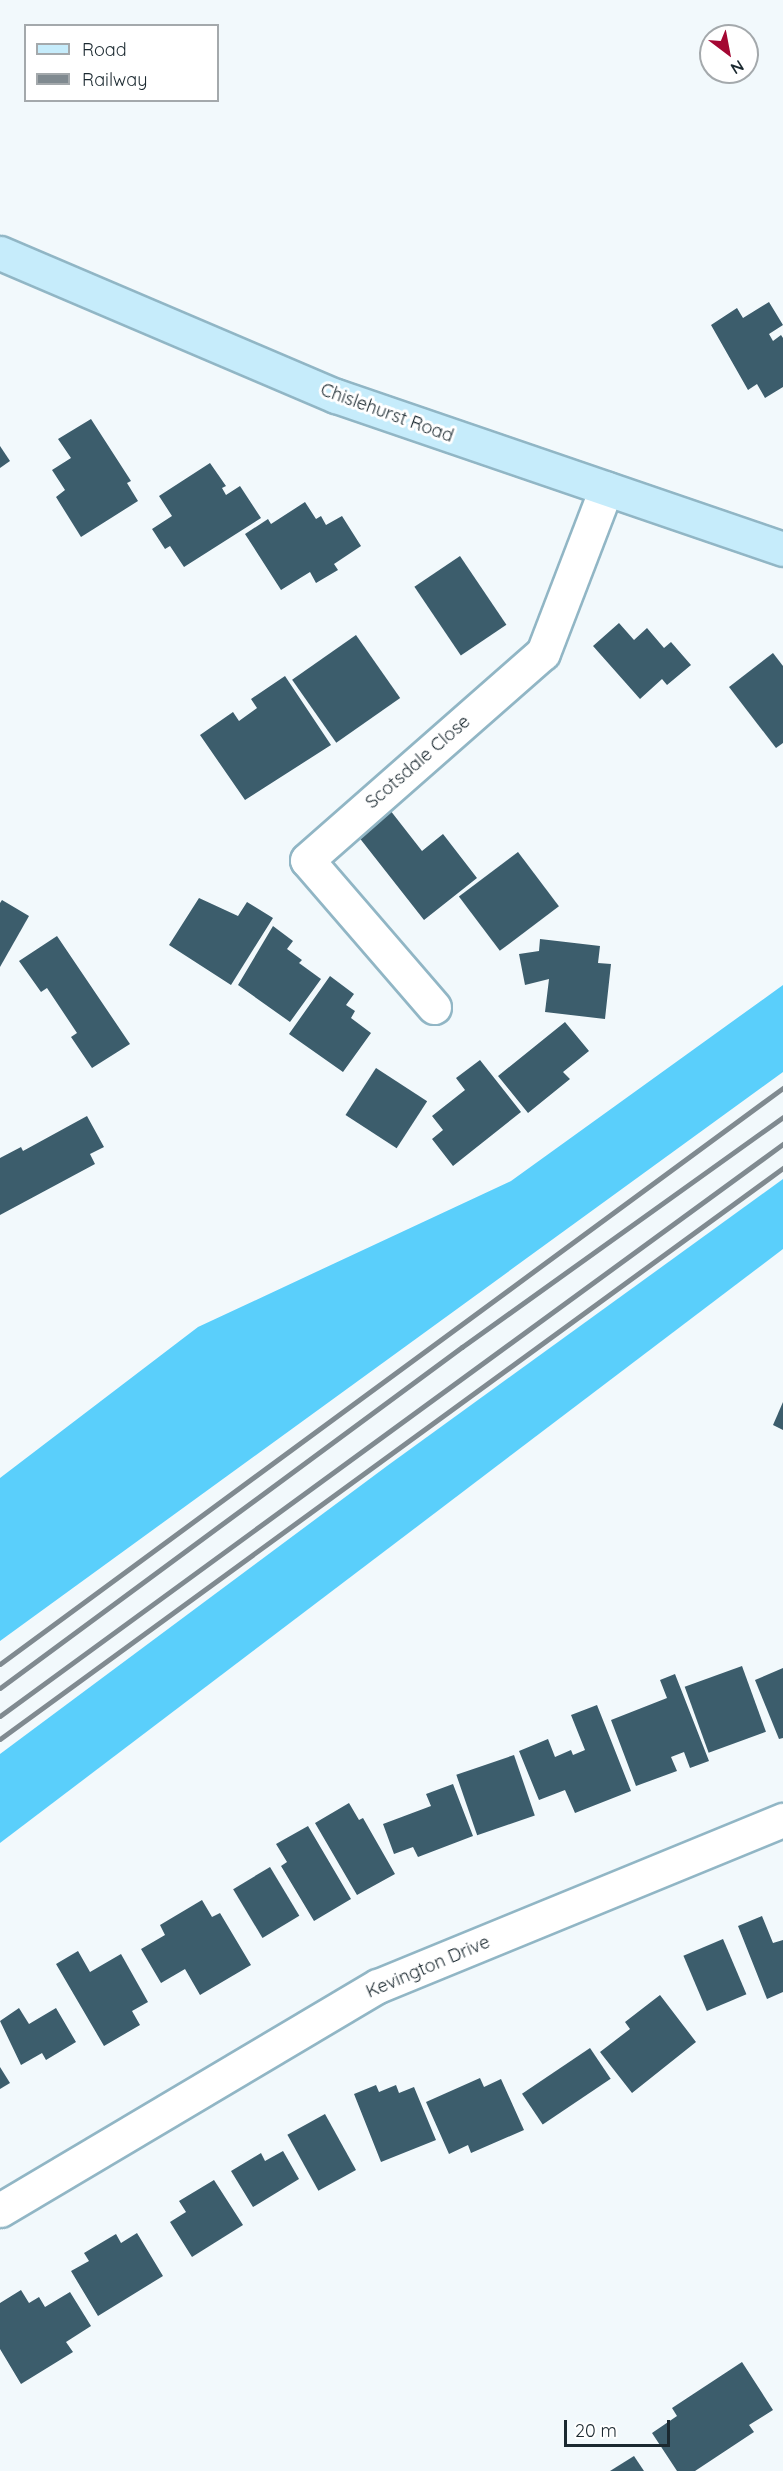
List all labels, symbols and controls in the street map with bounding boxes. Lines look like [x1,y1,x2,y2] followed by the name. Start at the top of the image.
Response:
[24,24,219,102] legend
[699,24,759,84] north arrow
[82,38,127,61] text: Road
[727,56,748,79] text: N
[82,68,148,91] text: Railway
[318,379,456,447] street label: Chislehurst Road
[361,711,475,813] street label: Scotsdale Close
[363,1931,493,2003] street label: Kevington Drive
[567,2408,674,2446] scale bar
[575,2419,617,2442] text: 20 m

